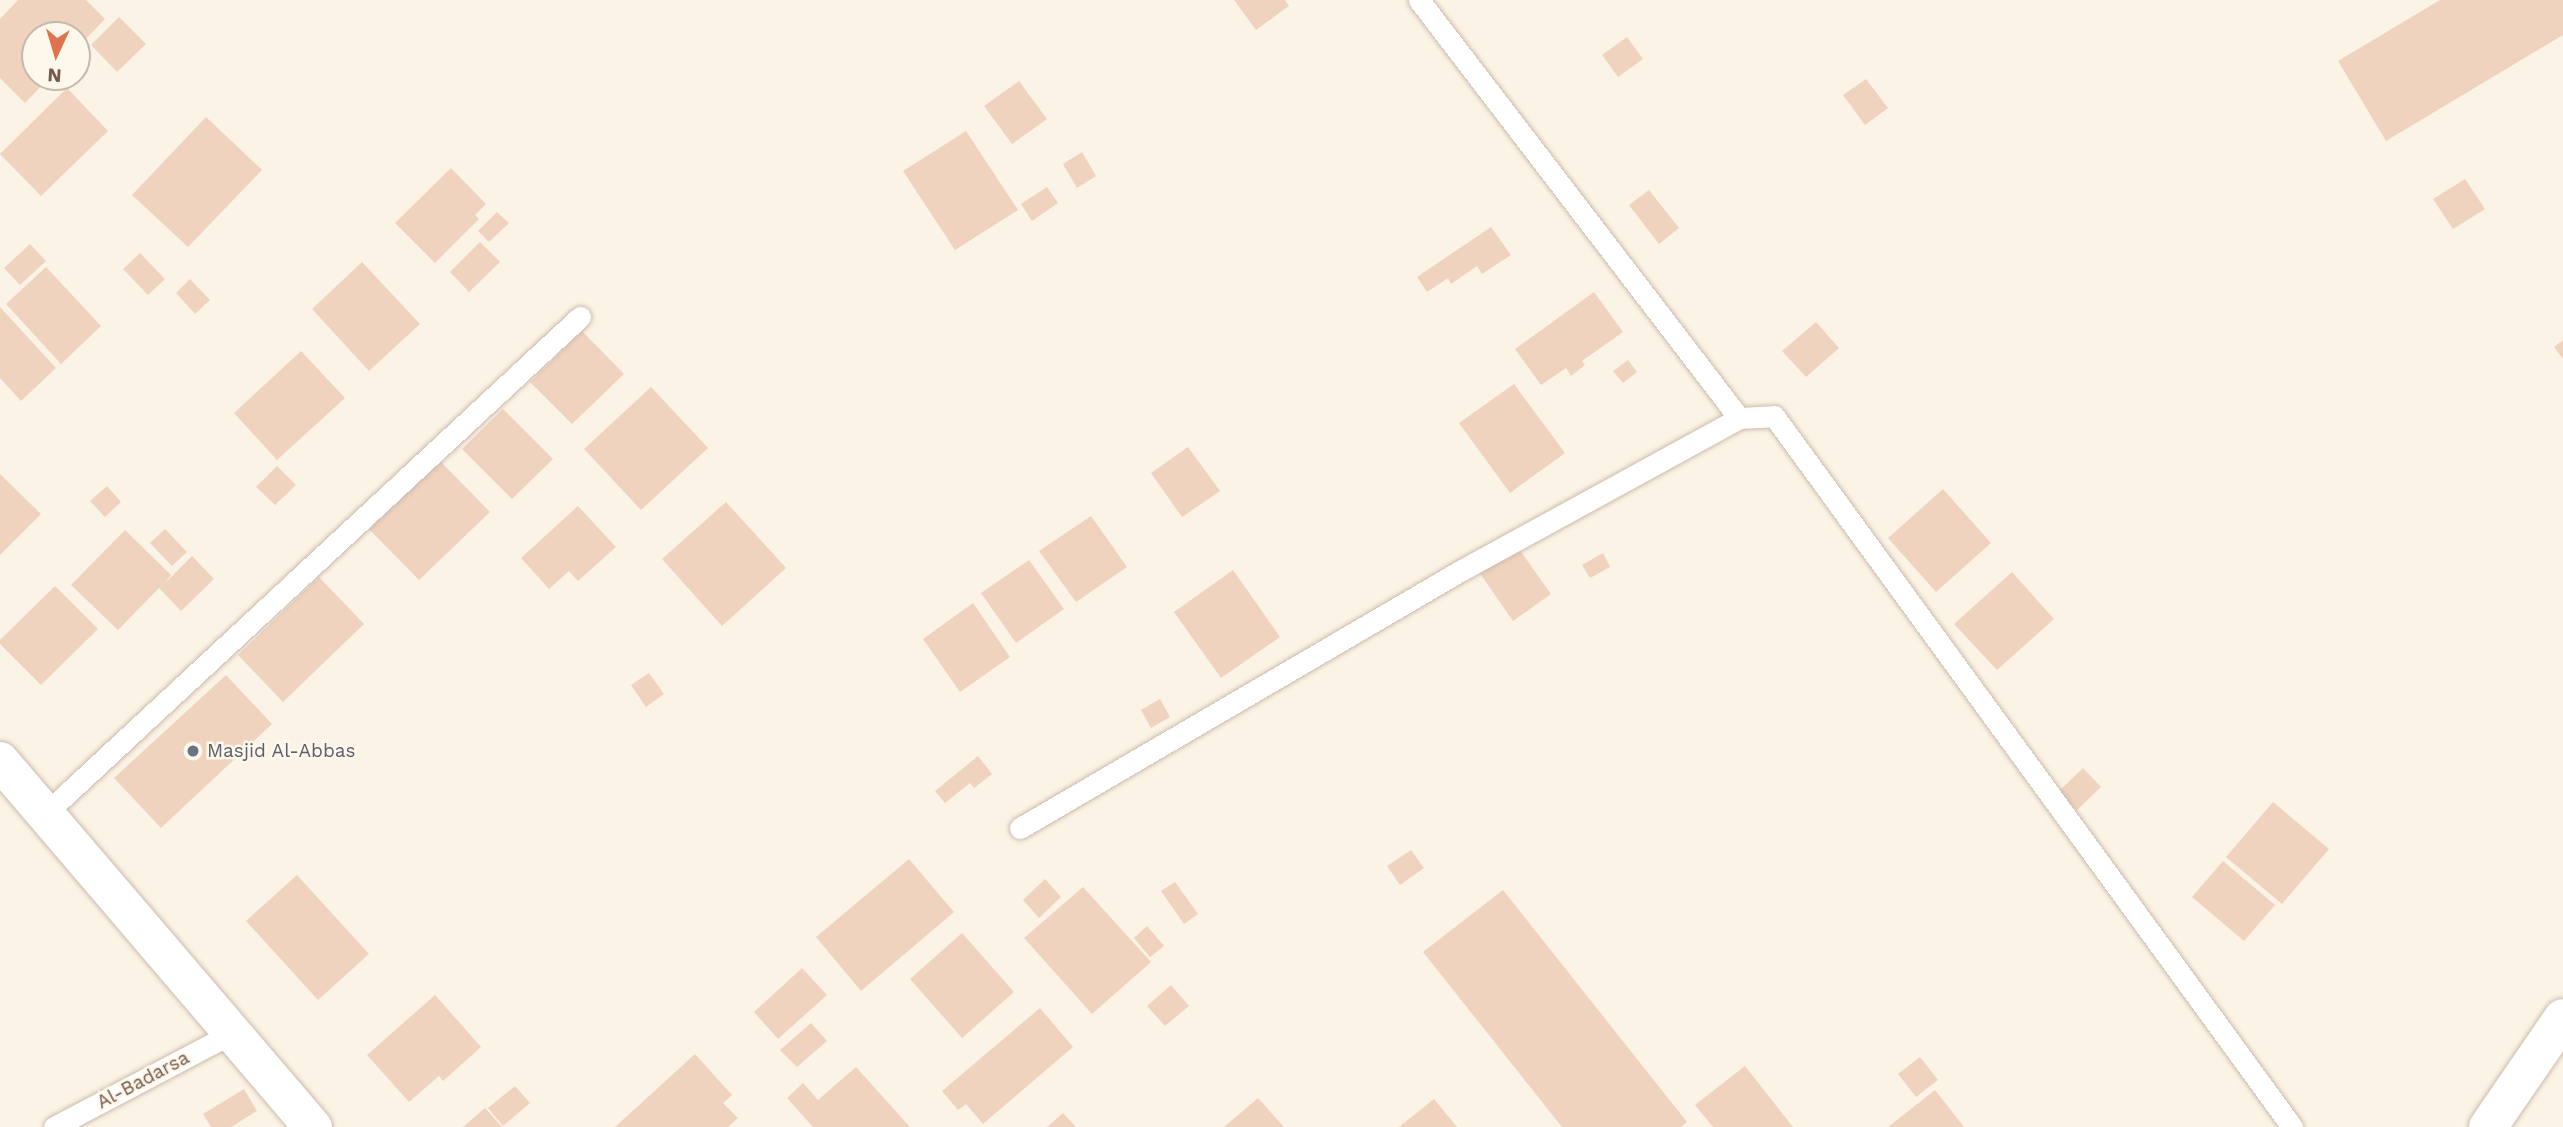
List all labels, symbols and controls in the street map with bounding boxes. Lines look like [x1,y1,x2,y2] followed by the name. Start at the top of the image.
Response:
[21,21,91,91] north arrow
[47,63,62,87] text: N
[207,740,356,762] place label: Masjid Al-Abbas
[185,743,201,759] marker: Masjid Al-Abbas
[93,1046,193,1114] street label: Al-Badarsa

